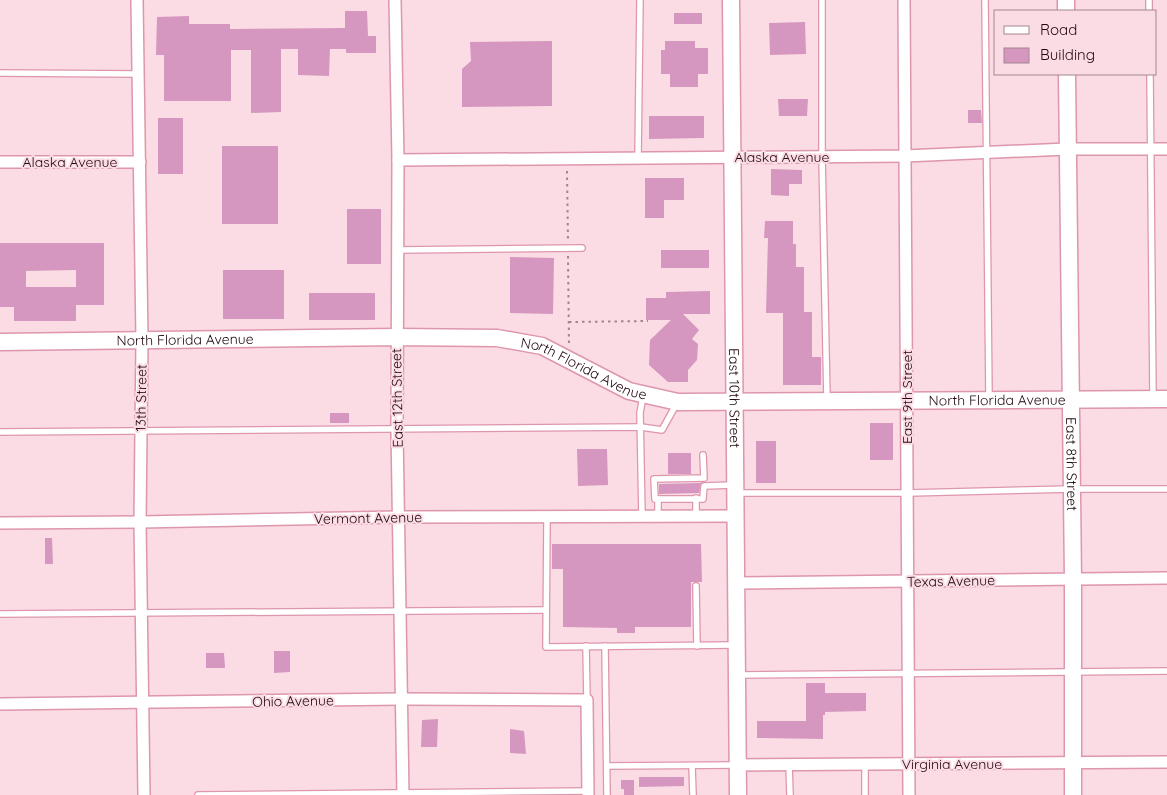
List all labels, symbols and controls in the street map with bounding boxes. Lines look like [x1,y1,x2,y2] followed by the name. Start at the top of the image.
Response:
[994,10,1157,75] legend
[1040,20,1077,39] text: Road
[1040,45,1095,64] text: Building
[735,148,830,166] street label: Alaska Avenue
[23,153,118,171] street label: Alaska Avenue
[116,330,254,350] street label: North Florida Avenue
[519,333,649,404] street label: North Florida Avenue
[387,348,407,448] street label: East 12th Street
[725,348,744,448] street label: East 10th Street
[898,350,916,444] street label: East 9th Street
[131,364,151,432] street label: 13th Street
[928,391,1066,409] street label: North Florida Avenue
[1062,417,1081,511] street label: East 8th Street
[314,508,422,528] street label: Vermont Avenue
[907,571,995,591] street label: Texas Avenue
[252,691,334,711] street label: Ohio Avenue
[902,755,1002,773] street label: Virginia Avenue

